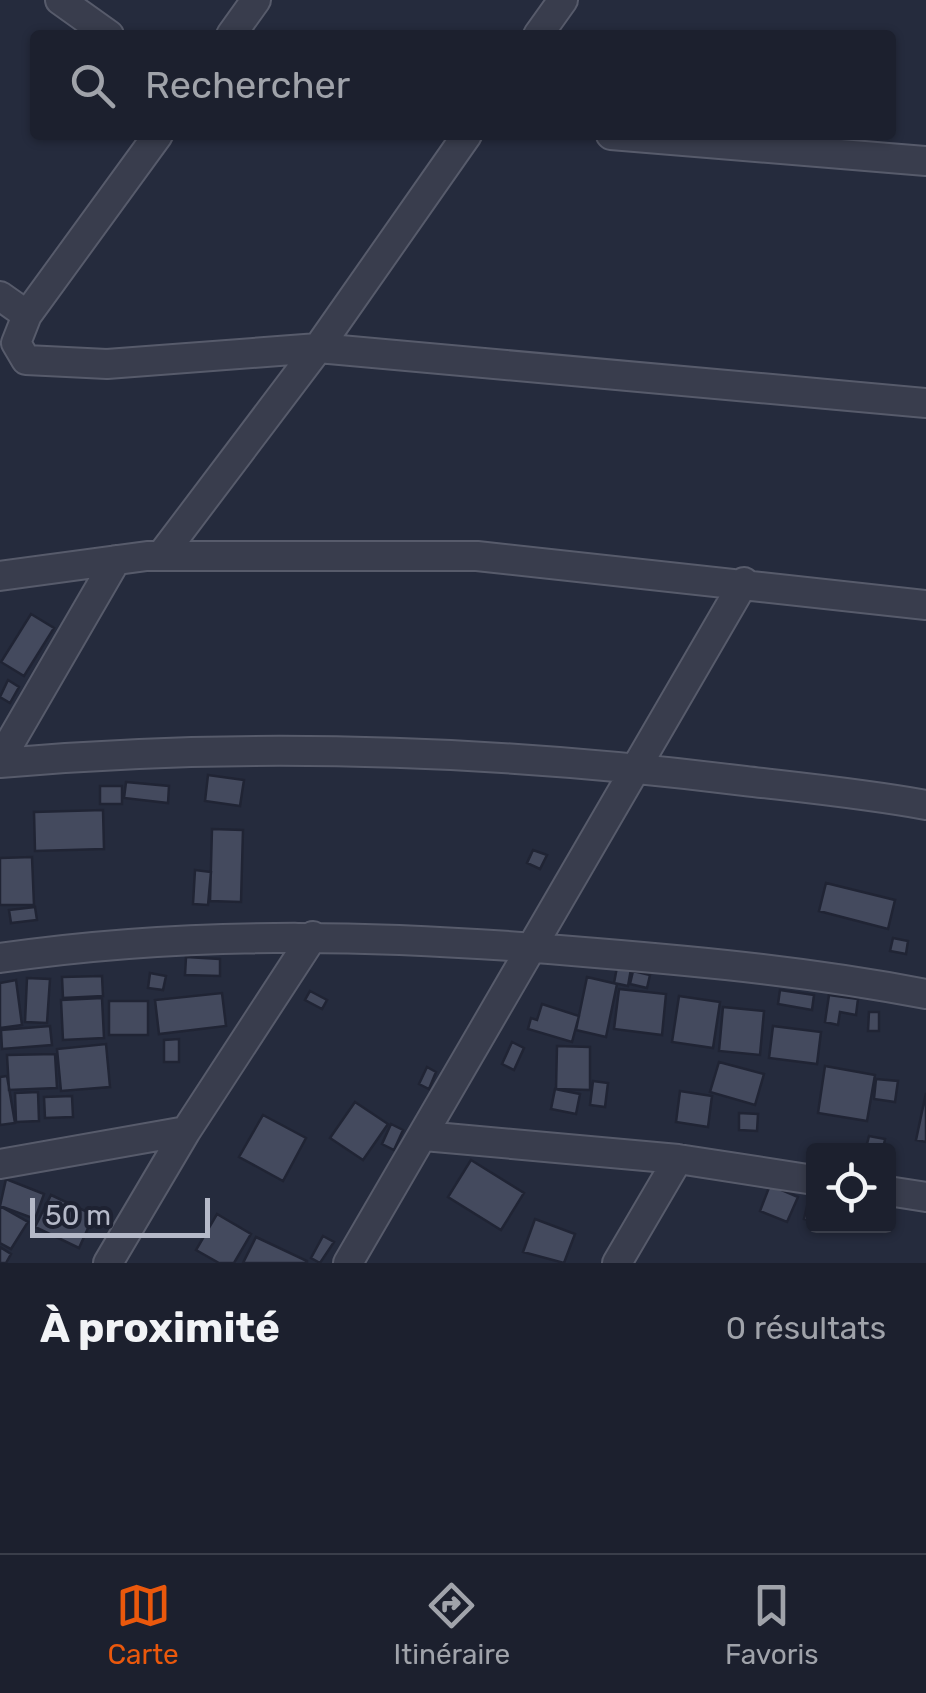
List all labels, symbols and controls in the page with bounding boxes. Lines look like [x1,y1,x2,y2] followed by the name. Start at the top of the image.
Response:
[30,30,896,140] search box
[65,58,120,113] icon: search
[145,62,350,108] text: Rechercher
[806,1143,896,1233] map controls
[806,1143,896,1233] button: locate
[30,1193,210,1238] scale bar
[45,1199,111,1232] text: 50 m
[40,1303,280,1353] text: À proximité
[726,1309,886,1347] text: 0 résultats
[107,1578,179,1671] tab: Carte
[394,1578,510,1671] tab: Itinéraire
[725,1578,819,1671] tab: Favoris

